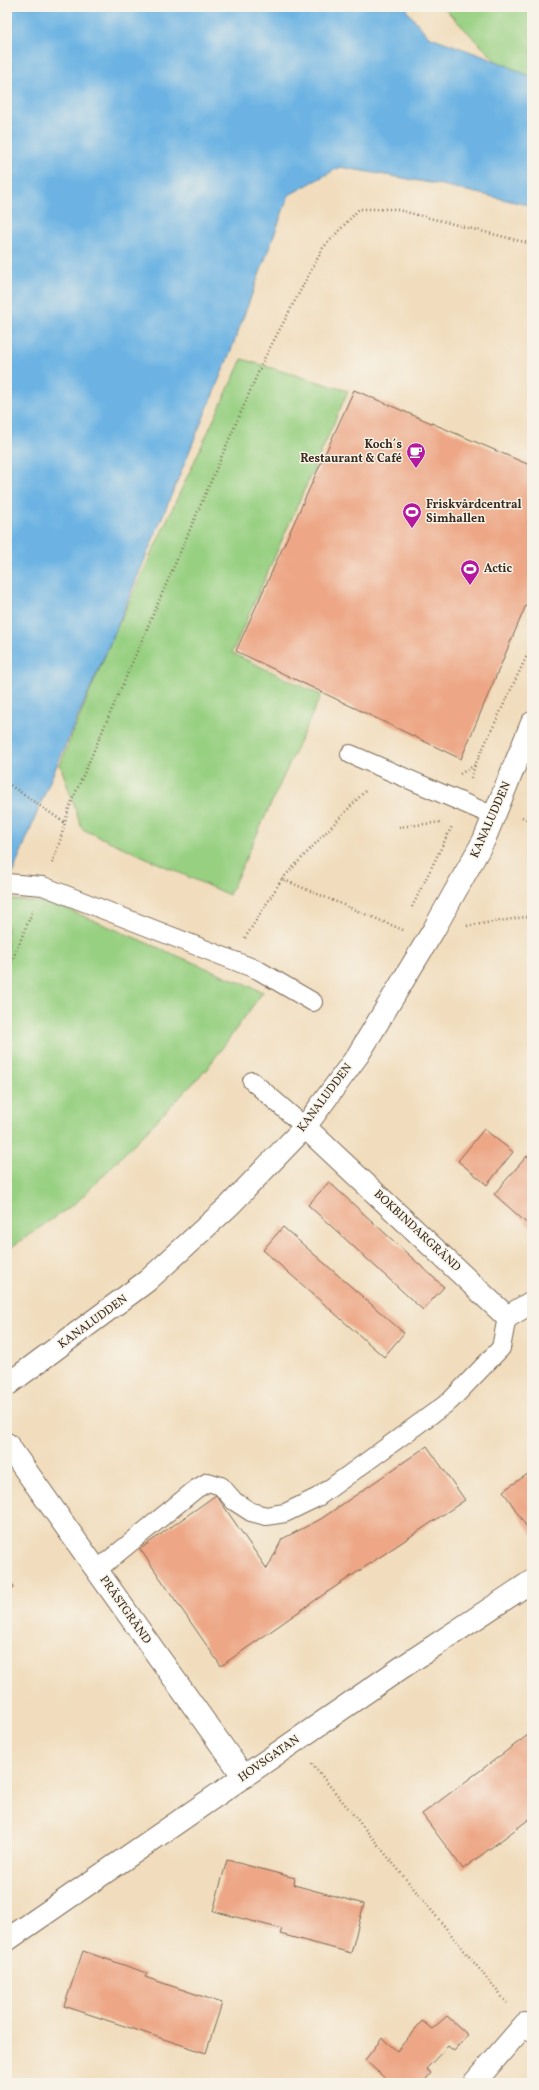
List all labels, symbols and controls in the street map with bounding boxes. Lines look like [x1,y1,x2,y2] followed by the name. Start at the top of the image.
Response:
[300,437,402,467] place label: Koch´s Restaurant & Café
[405,441,427,469] cafe icon: Koch´s Restaurant & Café
[426,497,522,527] place label: Friskvårdcentral Simhallen
[401,501,423,529] sports icon: Friskvårdcentral Simhallen
[459,558,481,586] sports icon: Actic
[484,561,512,577] place label: Actic
[467,779,515,861] street label: KANALUDDEN
[294,1060,356,1136] street label: KANALUDDEN
[370,1186,465,1276] street label: BOKBINDARGRÄND
[55,1291,131,1353] street label: KANALUDDEN
[96,1572,155,1647] street label: PRÄSTGRÄND
[235,1732,303,1786] street label: HOVSGATAN

